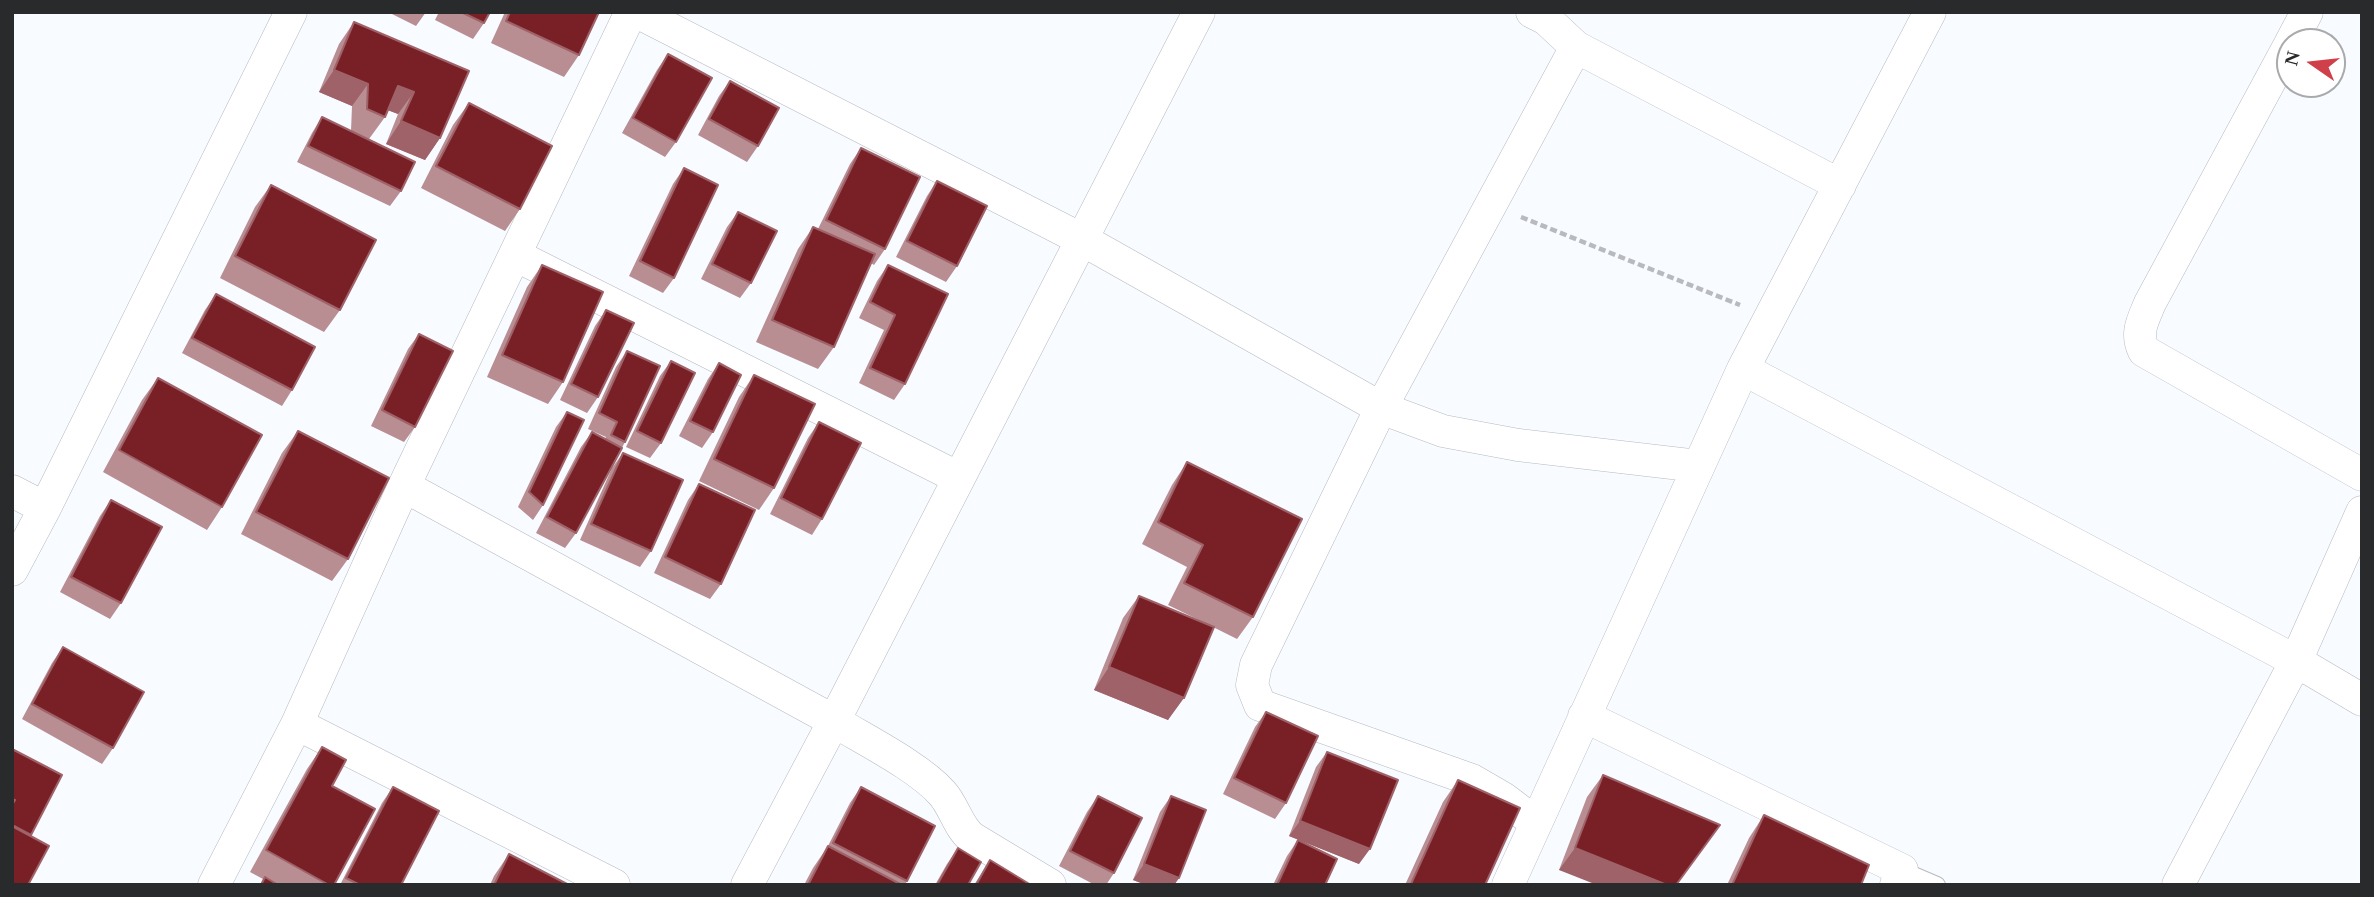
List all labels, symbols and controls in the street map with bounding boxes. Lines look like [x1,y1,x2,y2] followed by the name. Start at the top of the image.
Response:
[2276,28,2346,98] north arrow
[2280,49,2304,67] text: N

